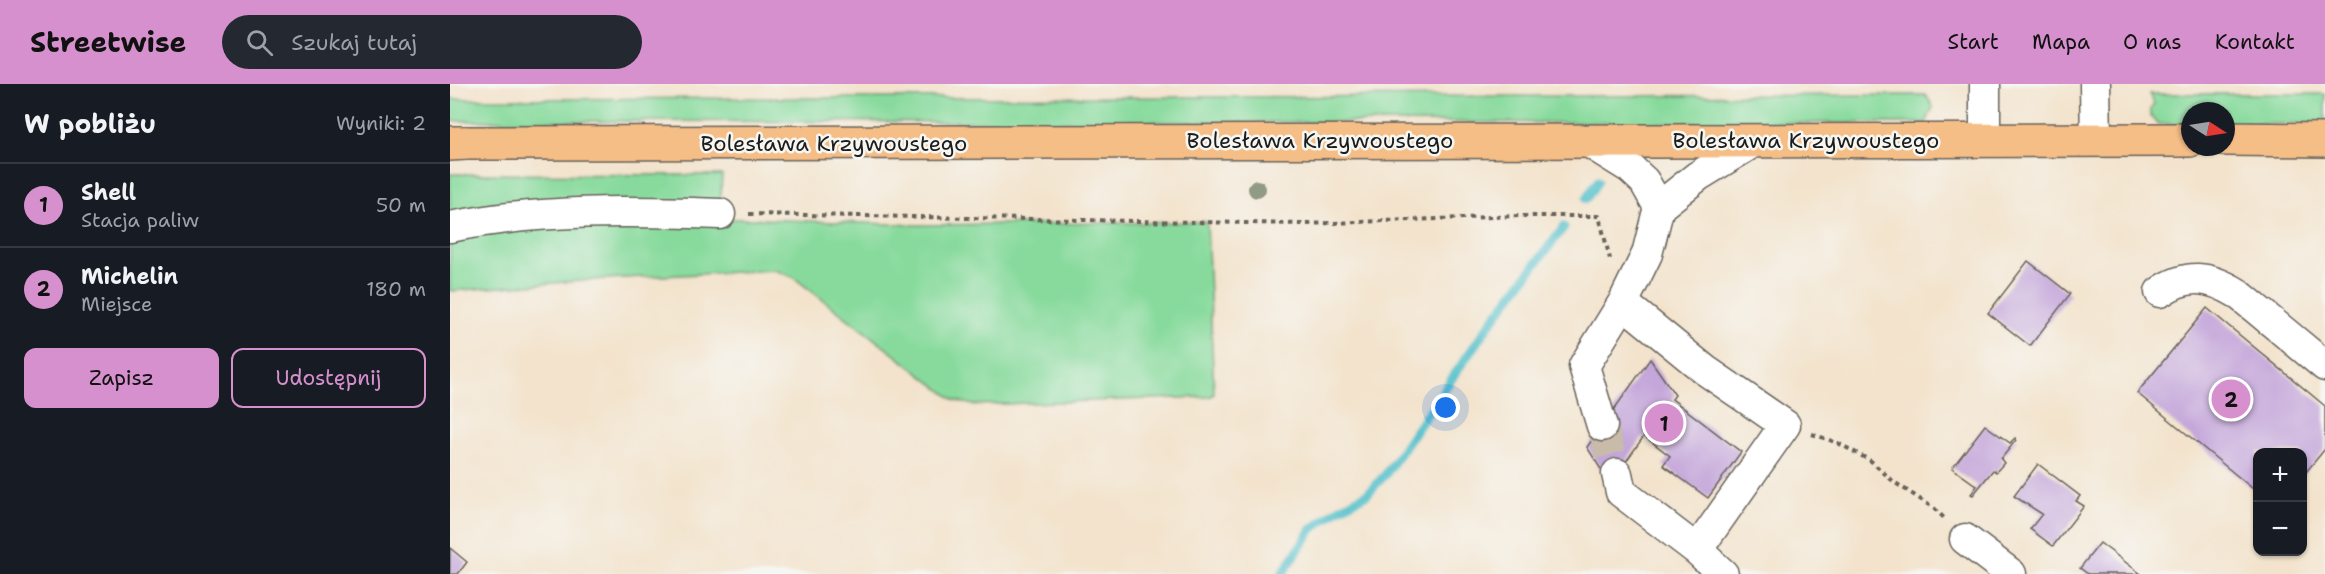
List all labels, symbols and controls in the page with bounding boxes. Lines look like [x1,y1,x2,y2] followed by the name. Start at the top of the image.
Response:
[222,15,642,69] search box
[30,23,186,61] text: Streetwise
[243,26,276,59] icon: search
[291,28,417,57] text: Szukaj tutaj
[1948,28,1999,56] text: Start
[2032,28,2090,56] text: Mapa
[2123,28,2182,56] text: O nas
[2215,28,2295,56] text: Kontakt
[2181,102,2235,156] north arrow
[24,106,156,141] text: W pobliżu
[336,110,426,136] text: Wyniki: 2
[1187,126,1453,155] street label: Bolesława Krzywoustego
[1673,126,1939,155] street label: Bolesława Krzywoustego
[701,129,967,158] street label: Bolesława Krzywoustego
[81,178,136,207] text: Shell
[39,192,48,218] text: 1
[376,192,426,218] text: 50 m
[81,207,199,233] text: Stacja paliw
[81,262,178,291] text: Michelin
[37,276,51,302] text: 2
[366,276,426,302] text: 180 m
[81,291,152,317] text: Miejsce
[24,348,219,408] button: Zapisz
[231,348,426,408] button: Udostępnij
[2212,376,2250,422] pin: 2
[1431,393,1460,422] your location
[1644,400,1684,446] pin: 1
[2253,448,2307,556] map controls
[2253,448,2307,502] button: +
[2253,502,2307,556] button: −

